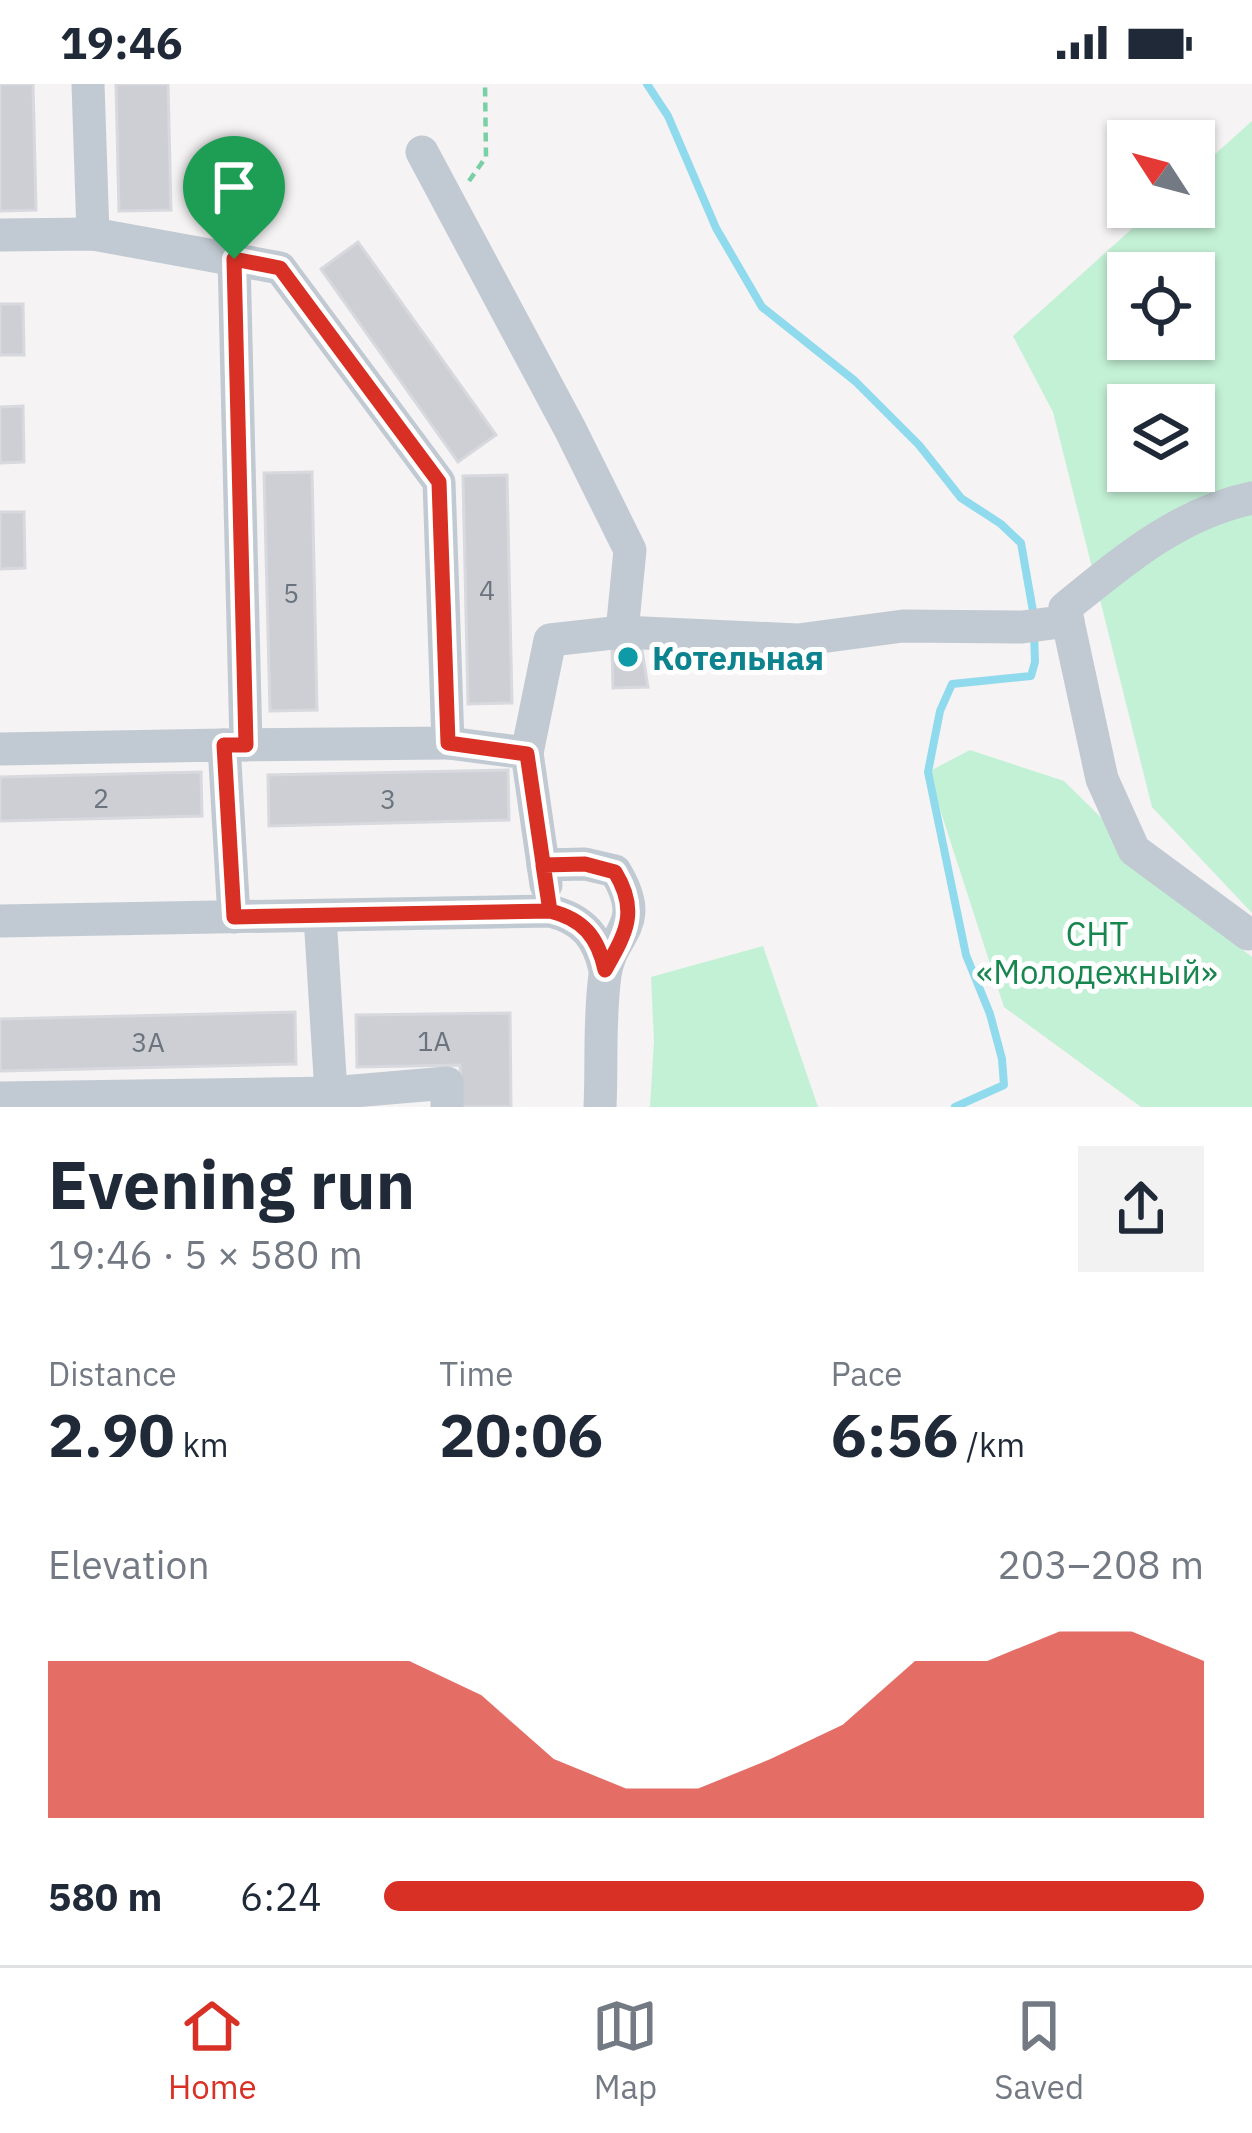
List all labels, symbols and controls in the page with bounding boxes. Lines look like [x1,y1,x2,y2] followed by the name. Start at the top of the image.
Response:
[60,13,183,71] text: 19:46
[1107,120,1215,228] north arrow
[1107,120,1215,492] map controls
[183,136,285,259] pin
[201,154,267,220] icon: arrive
[1107,252,1215,360] button: locate
[1107,384,1215,492] button: layers
[479,572,495,607] house number: 4
[283,575,299,610] house number: 5
[652,636,824,679] place label: Котельная
[615,644,641,670] marker: Котельная
[93,780,109,815] house number: 2
[380,781,396,816] house number: 3
[976,912,1218,993] park label: СНТ «Молодежный»
[417,1023,451,1058] house number: 1А
[131,1024,165,1059] house number: 3А
[48,1141,415,1227] text: Evening run
[1078,1146,1204,1272] button: share
[48,1229,363,1280] text: 19:46 · 5 × 580 m
[48,1352,177,1395] text: Distance
[439,1352,513,1395] text: Time
[831,1352,902,1395] text: Pace
[48,1395,175,1474] text: 2.90
[439,1395,603,1474] text: 20:06
[831,1395,958,1474] text: 6:56
[175,1423,229,1466] text: km
[958,1423,1025,1466] text: /km
[48,1539,210,1590] text: Elevation
[997,1539,1204,1590] text: 203–208 m
[48,1871,162,1922] text: 580 m
[240,1871,322,1922] text: 6:24
[168,1993,257,2108] tab: Home
[592,1993,658,2108] tab: Map
[994,1993,1084,2108] tab: Saved

